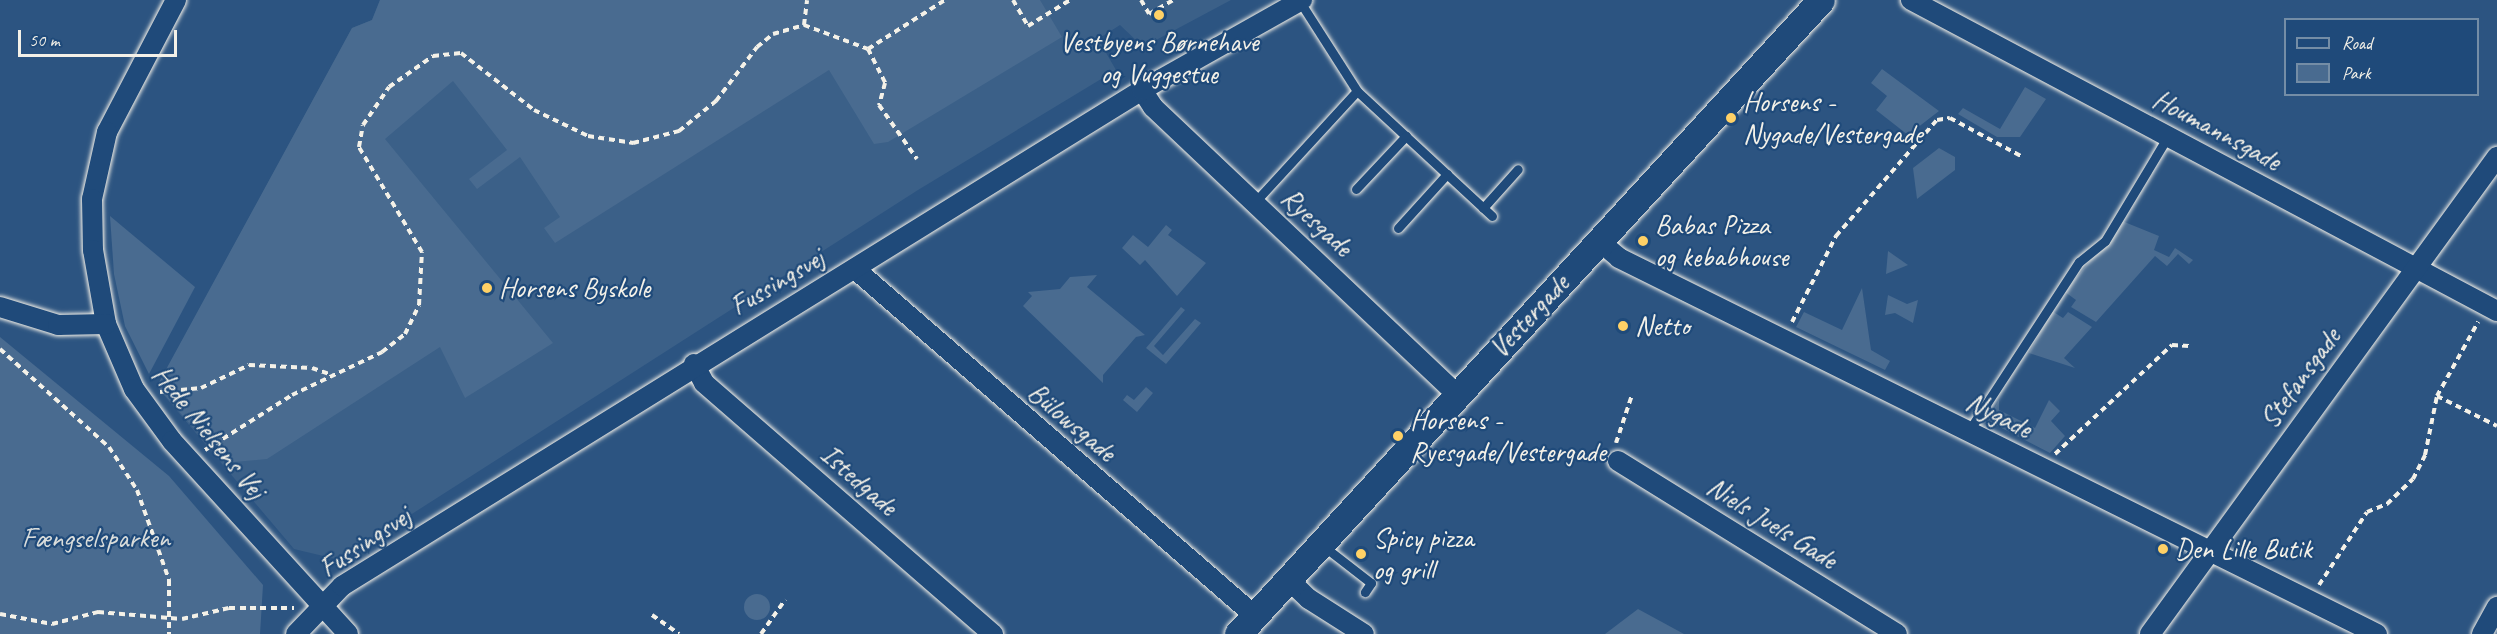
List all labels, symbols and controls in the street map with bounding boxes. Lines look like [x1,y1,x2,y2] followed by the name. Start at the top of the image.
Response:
[1152,8,1166,22] marker: Vestbyens Børnehave og Vuggestue
[21,18,180,56] scale bar
[2284,18,2479,96] legend
[1059,25,1259,91] place label: Vestbyens Børnehave og Vuggestue
[29,29,60,51] text: 50 m
[2342,32,2372,54] text: Road
[2342,62,2371,84] text: Park
[2147,82,2287,178] street label: Houmannsgade
[1743,85,1923,151] place label: Horsens - Nygade/Vestergade
[1724,111,1738,125] marker: Horsens - Nygade/Vestergade
[1274,181,1360,263] street label: Ryesgade
[1655,208,1789,274] place label: Babas Pizza og kebabhouse
[1636,234,1650,248] marker: Babas Pizza og kebabhouse
[724,241,830,323] street label: Fussingsvej
[1482,267,1576,365] street label: Vestergade
[499,271,650,305] place label: Horsens Byskole
[480,281,494,295] marker: Horsens Byskole
[1635,309,1690,343] place label: Netto
[1616,319,1630,333] marker: Netto
[2252,321,2348,435] street label: Stefansgade
[145,358,273,506] street label: Hede Nielsens Vej
[1021,375,1123,469] street label: Bülowsgade
[1961,385,2037,445] street label: Nygade
[1410,403,1606,469] place label: Horsens - Ryesgade/Vestergade
[1391,429,1405,443] marker: Horsens - Ryesgade/Vestergade
[814,437,904,523] street label: Istedgade
[1701,470,1843,576] street label: Niels Juels Gade
[313,499,417,585] street label: Fussingsvej
[22,521,170,555] park label: Fængselsparken
[1373,521,1473,587] place label: Spicy pizza og grill
[2175,532,2312,566] place label: Den Lille Butik
[2156,542,2170,556] marker: Den Lille Butik
[1354,547,1368,561] marker: Spicy pizza og grill

